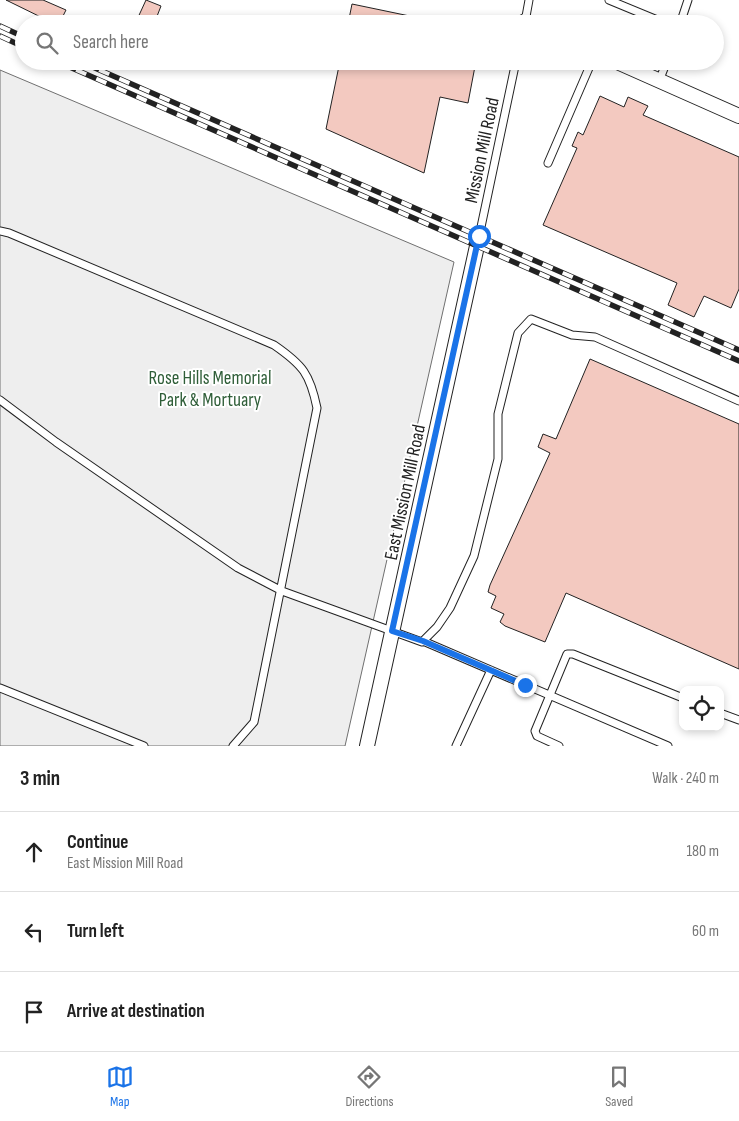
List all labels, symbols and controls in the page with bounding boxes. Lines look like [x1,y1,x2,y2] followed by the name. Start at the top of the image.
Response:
[15,15,724,70] search box
[33,29,61,57] icon: search
[73,31,149,54] text: Search here
[460,95,505,205] street label: Mission Mill Road
[468,225,491,248] route start
[149,367,271,412] park label: Rose Hills Memorial Park & Mortuary
[380,422,431,562] street label: East Mission Mill Road
[514,674,537,697] route end
[679,686,724,731] map controls
[679,686,724,731] button: locate
[20,766,60,791] text: 3 min
[652,769,719,788] text: Walk · 240 m
[67,831,128,854] text: Continue
[20,838,48,866] icon: ahead
[686,842,719,861] text: 180 m
[67,854,183,873] text: East Mission Mill Road
[20,918,48,946] icon: left
[67,920,124,943] text: Turn left
[692,922,719,941] text: 60 m
[20,998,48,1026] icon: arrive
[67,1000,205,1023] text: Arrive at destination
[106,1063,134,1110] tab: Map
[345,1063,394,1110] tab: Directions
[605,1063,633,1110] tab: Saved

